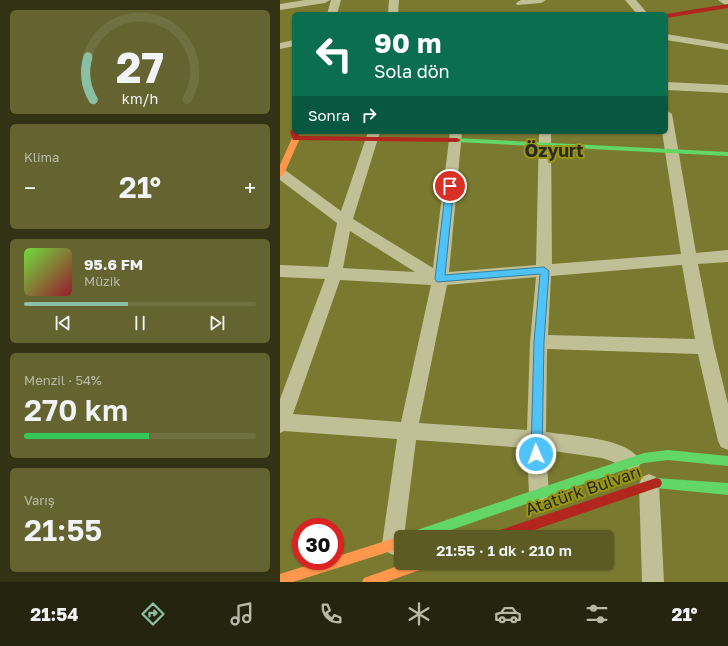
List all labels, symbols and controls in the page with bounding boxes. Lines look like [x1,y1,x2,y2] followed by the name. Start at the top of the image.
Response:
[374,26,441,59] text: 90 m
[308,28,360,80] icon: left
[116,42,164,92] text: 27
[374,60,450,82] text: Sola dön
[122,90,158,107] text: km/h
[358,104,380,126] icon: right
[308,106,350,124] text: Sonra
[524,139,584,161] district label: Özyurt
[24,149,59,165] text: Klima
[119,169,161,205] text: 21°
[433,169,467,203] pin
[24,174,36,201] text: −
[244,174,256,201] text: +
[439,175,461,197] icon: arrive
[84,255,143,273] text: 95.6 FM
[84,273,121,289] text: Müzik
[52,312,74,334] icon: previous
[129,312,151,334] icon: pause
[206,312,228,334] icon: next
[24,372,102,388] text: Menzil · 54%
[24,392,128,428] text: 270 km
[515,433,557,475] position arrow
[522,460,644,520] street label: Atatürk Bulvarı
[24,492,55,508] text: Varış
[24,512,102,548] text: 21:55
[292,518,344,570] speed limit sign: 30
[436,541,572,559] text: 21:55 · 1 dk · 210 m
[139,600,167,628] icon: directions
[228,600,256,628] icon: music
[317,600,345,628] icon: phone
[405,600,433,628] icon: climate
[494,600,522,628] icon: car
[583,600,611,628] icon: filters
[30,603,79,625] text: 21:54
[672,603,698,625] text: 21°

